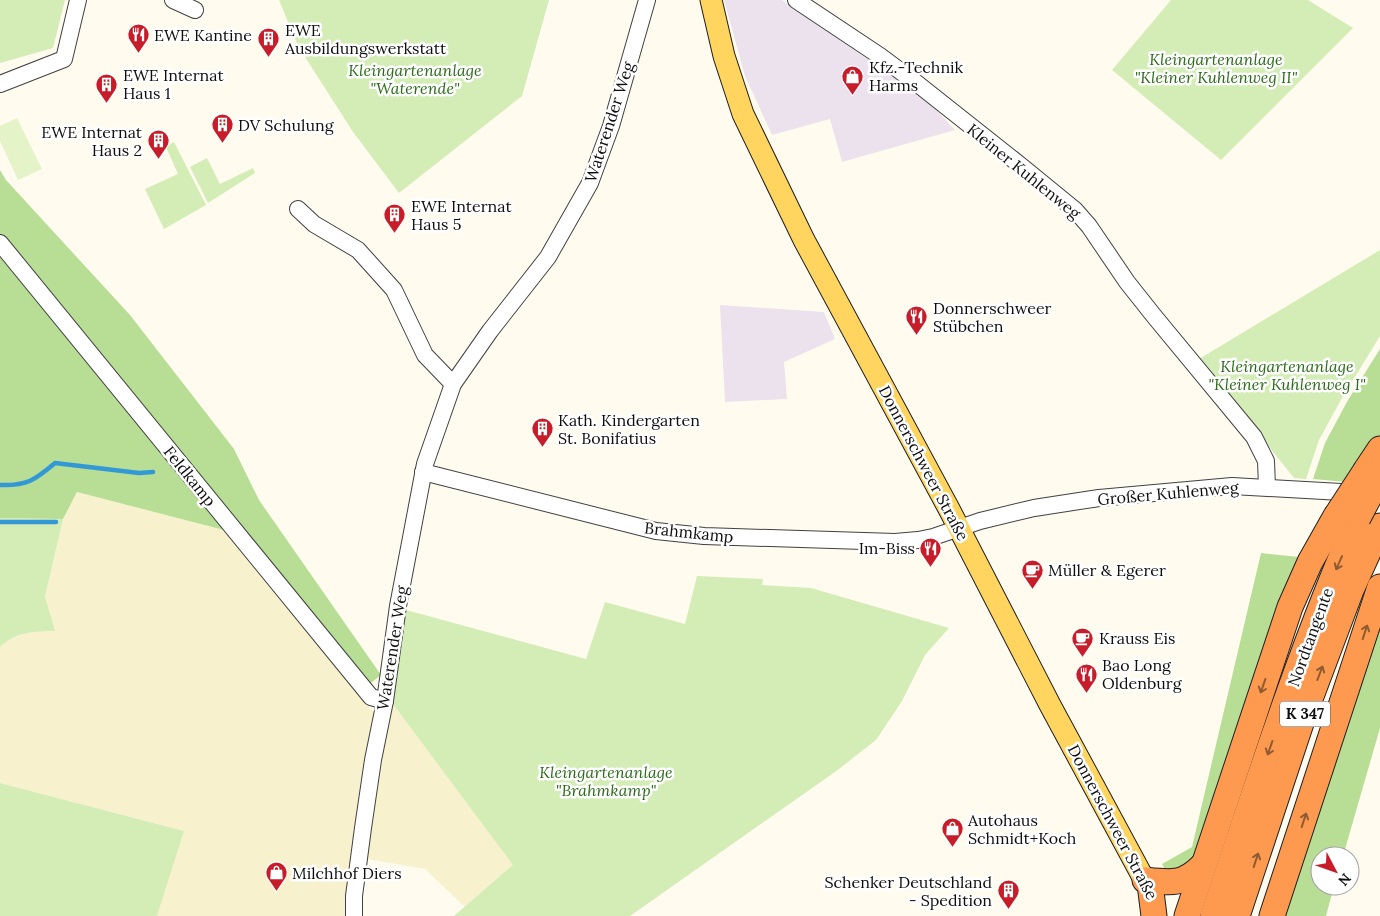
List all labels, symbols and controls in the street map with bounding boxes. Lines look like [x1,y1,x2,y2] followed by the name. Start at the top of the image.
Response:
[284,20,447,58] place label: EWE Ausbildungswerkstatt
[126,23,150,54] restaurant icon: EWE Kantine
[154,25,252,45] place label: EWE Kantine
[257,27,281,58] building icon: EWE Ausbildungswerkstatt
[1135,49,1298,87] park label: Kleingartenanlage "Kleiner Kuhlenweg II"
[869,57,964,95] place label: Kfz.-Technik Harms
[580,58,638,185] street label: Waterender Weg
[348,60,482,98] park label: Kleingartenanlage "Waterende"
[841,64,865,95] shop icon: Kfz.-Technik Harms
[123,65,224,103] place label: EWE Internat Haus 1
[95,72,119,103] building icon: EWE Internat Haus 1
[210,113,234,144] building icon: DV Schulung
[238,115,335,135] place label: DV Schulung
[963,119,1086,224] street label: Kleiner Kuhlenweg
[41,122,143,160] place label: EWE Internat Haus 2
[146,129,170,160] building icon: EWE Internat Haus 2
[411,196,512,234] place label: EWE Internat Haus 5
[383,203,407,234] building icon: EWE Internat Haus 5
[933,298,1052,336] place label: Donnerschweer Stübchen
[905,305,929,336] restaurant icon: Donnerschweer Stübchen
[1208,356,1366,394] park label: Kleingartenanlage "Kleiner Kuhlenweg I"
[875,382,973,544] street label: Donnerschweer Straße
[558,410,700,448] place label: Kath. Kindergarten St. Bonifatius
[530,417,554,448] building icon: Kath. Kindergarten St. Bonifatius
[160,442,220,510] street label: Feldkamp
[1097,477,1240,509] street label: Großer Kuhlenweg
[643,517,735,547] street label: Brahmkamp
[919,536,943,567] restaurant icon: Im-Biss
[859,538,915,558] place label: Im-Biss
[1333,555,1343,570] one-way arrow
[1020,558,1044,589] cafe icon: Müller & Egerer
[1048,560,1166,580] place label: Müller & Egerer
[372,583,412,712] street label: Waterender Weg
[1283,585,1337,689] street label: Nordtangente
[1361,625,1370,640] one-way arrow
[1071,626,1095,657] cafe icon: Krauss Eis
[1099,628,1175,648] place label: Krauss Eis
[1102,655,1183,693] place label: Bao Long Oldenburg
[1074,662,1098,693] restaurant icon: Bao Long Oldenburg
[1316,666,1325,682] one-way arrow
[1258,678,1267,694] one-way arrow
[1280,702,1330,726] road number: K 347
[1265,740,1274,755] one-way arrow
[1064,741,1162,903] street label: Donnerschweer Straße
[539,762,673,800] park label: Kleingartenanlage "Brahmkamp"
[967,810,1077,848] place label: Autohaus Schmidt+Koch
[1299,812,1309,828] one-way arrow
[940,817,964,848] shop icon: Autohaus Schmidt+Koch
[1310,846,1360,896] north arrow
[1252,853,1261,869] one-way arrow
[264,861,288,892] shop icon: Milchhof Diers
[292,863,402,883] place label: Milchhof Diers
[1334,870,1355,890] text: N
[824,872,992,910] place label: Schenker Deutschland - Spedition
[996,879,1020,910] building icon: Schenker Deutschland - Spedition

